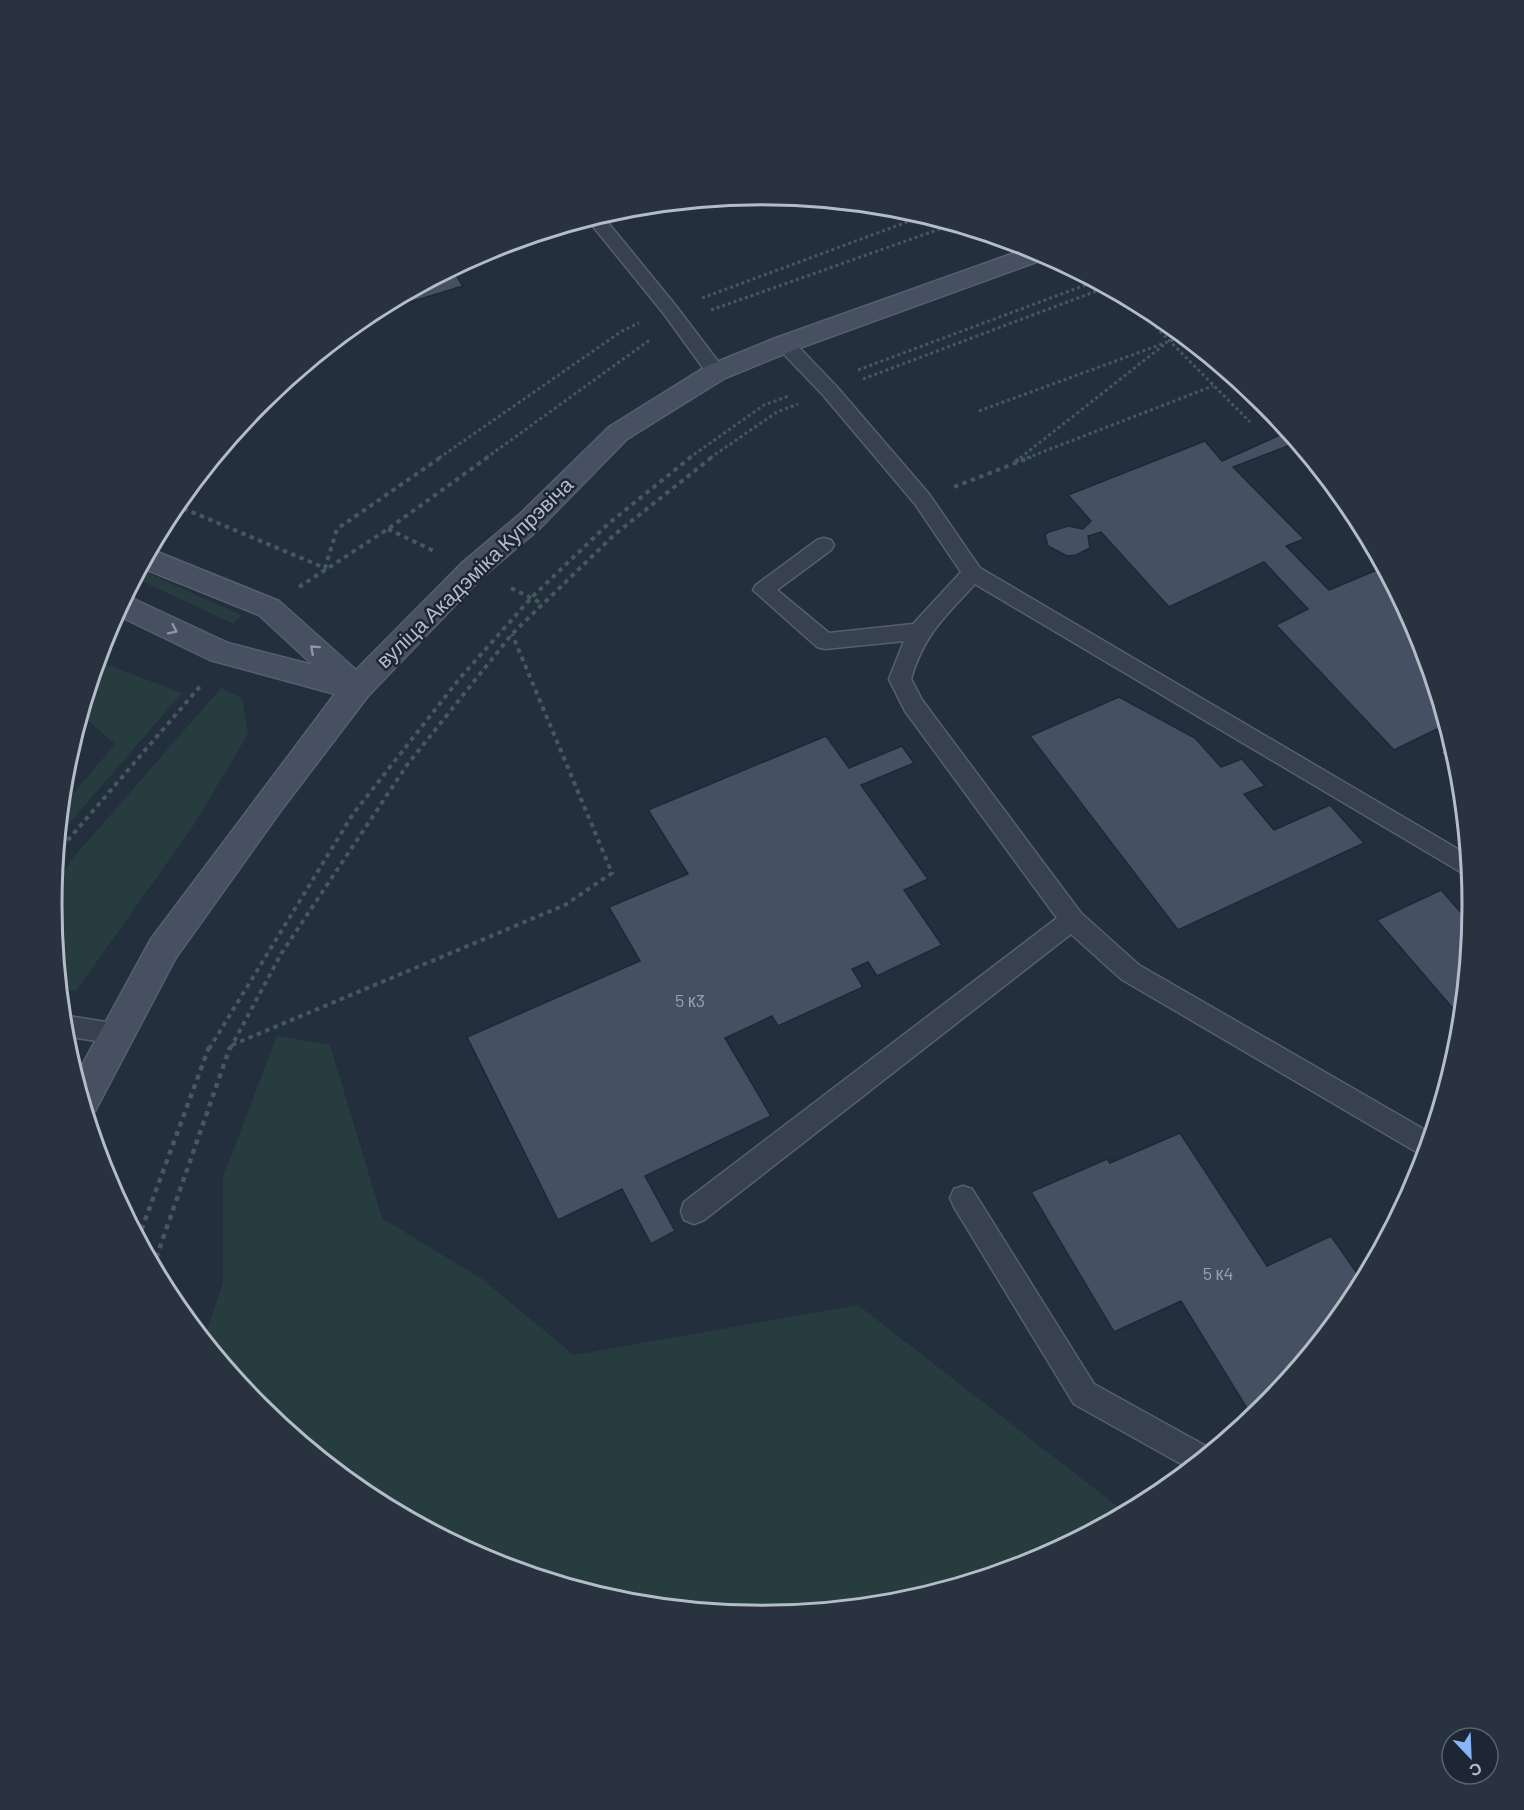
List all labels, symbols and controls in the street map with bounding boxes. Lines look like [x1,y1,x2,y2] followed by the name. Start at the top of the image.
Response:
[370,471,578,672] street label: вуліца Акадэміка Купрэвіча
[167,622,178,634] one-way arrow
[310,645,321,656] one-way arrow
[675,989,705,1011] house number: 5 к3
[1203,1262,1233,1284] house number: 5 к4
[1440,1726,1500,1786] north arrow
[1467,1759,1485,1781] text: С

